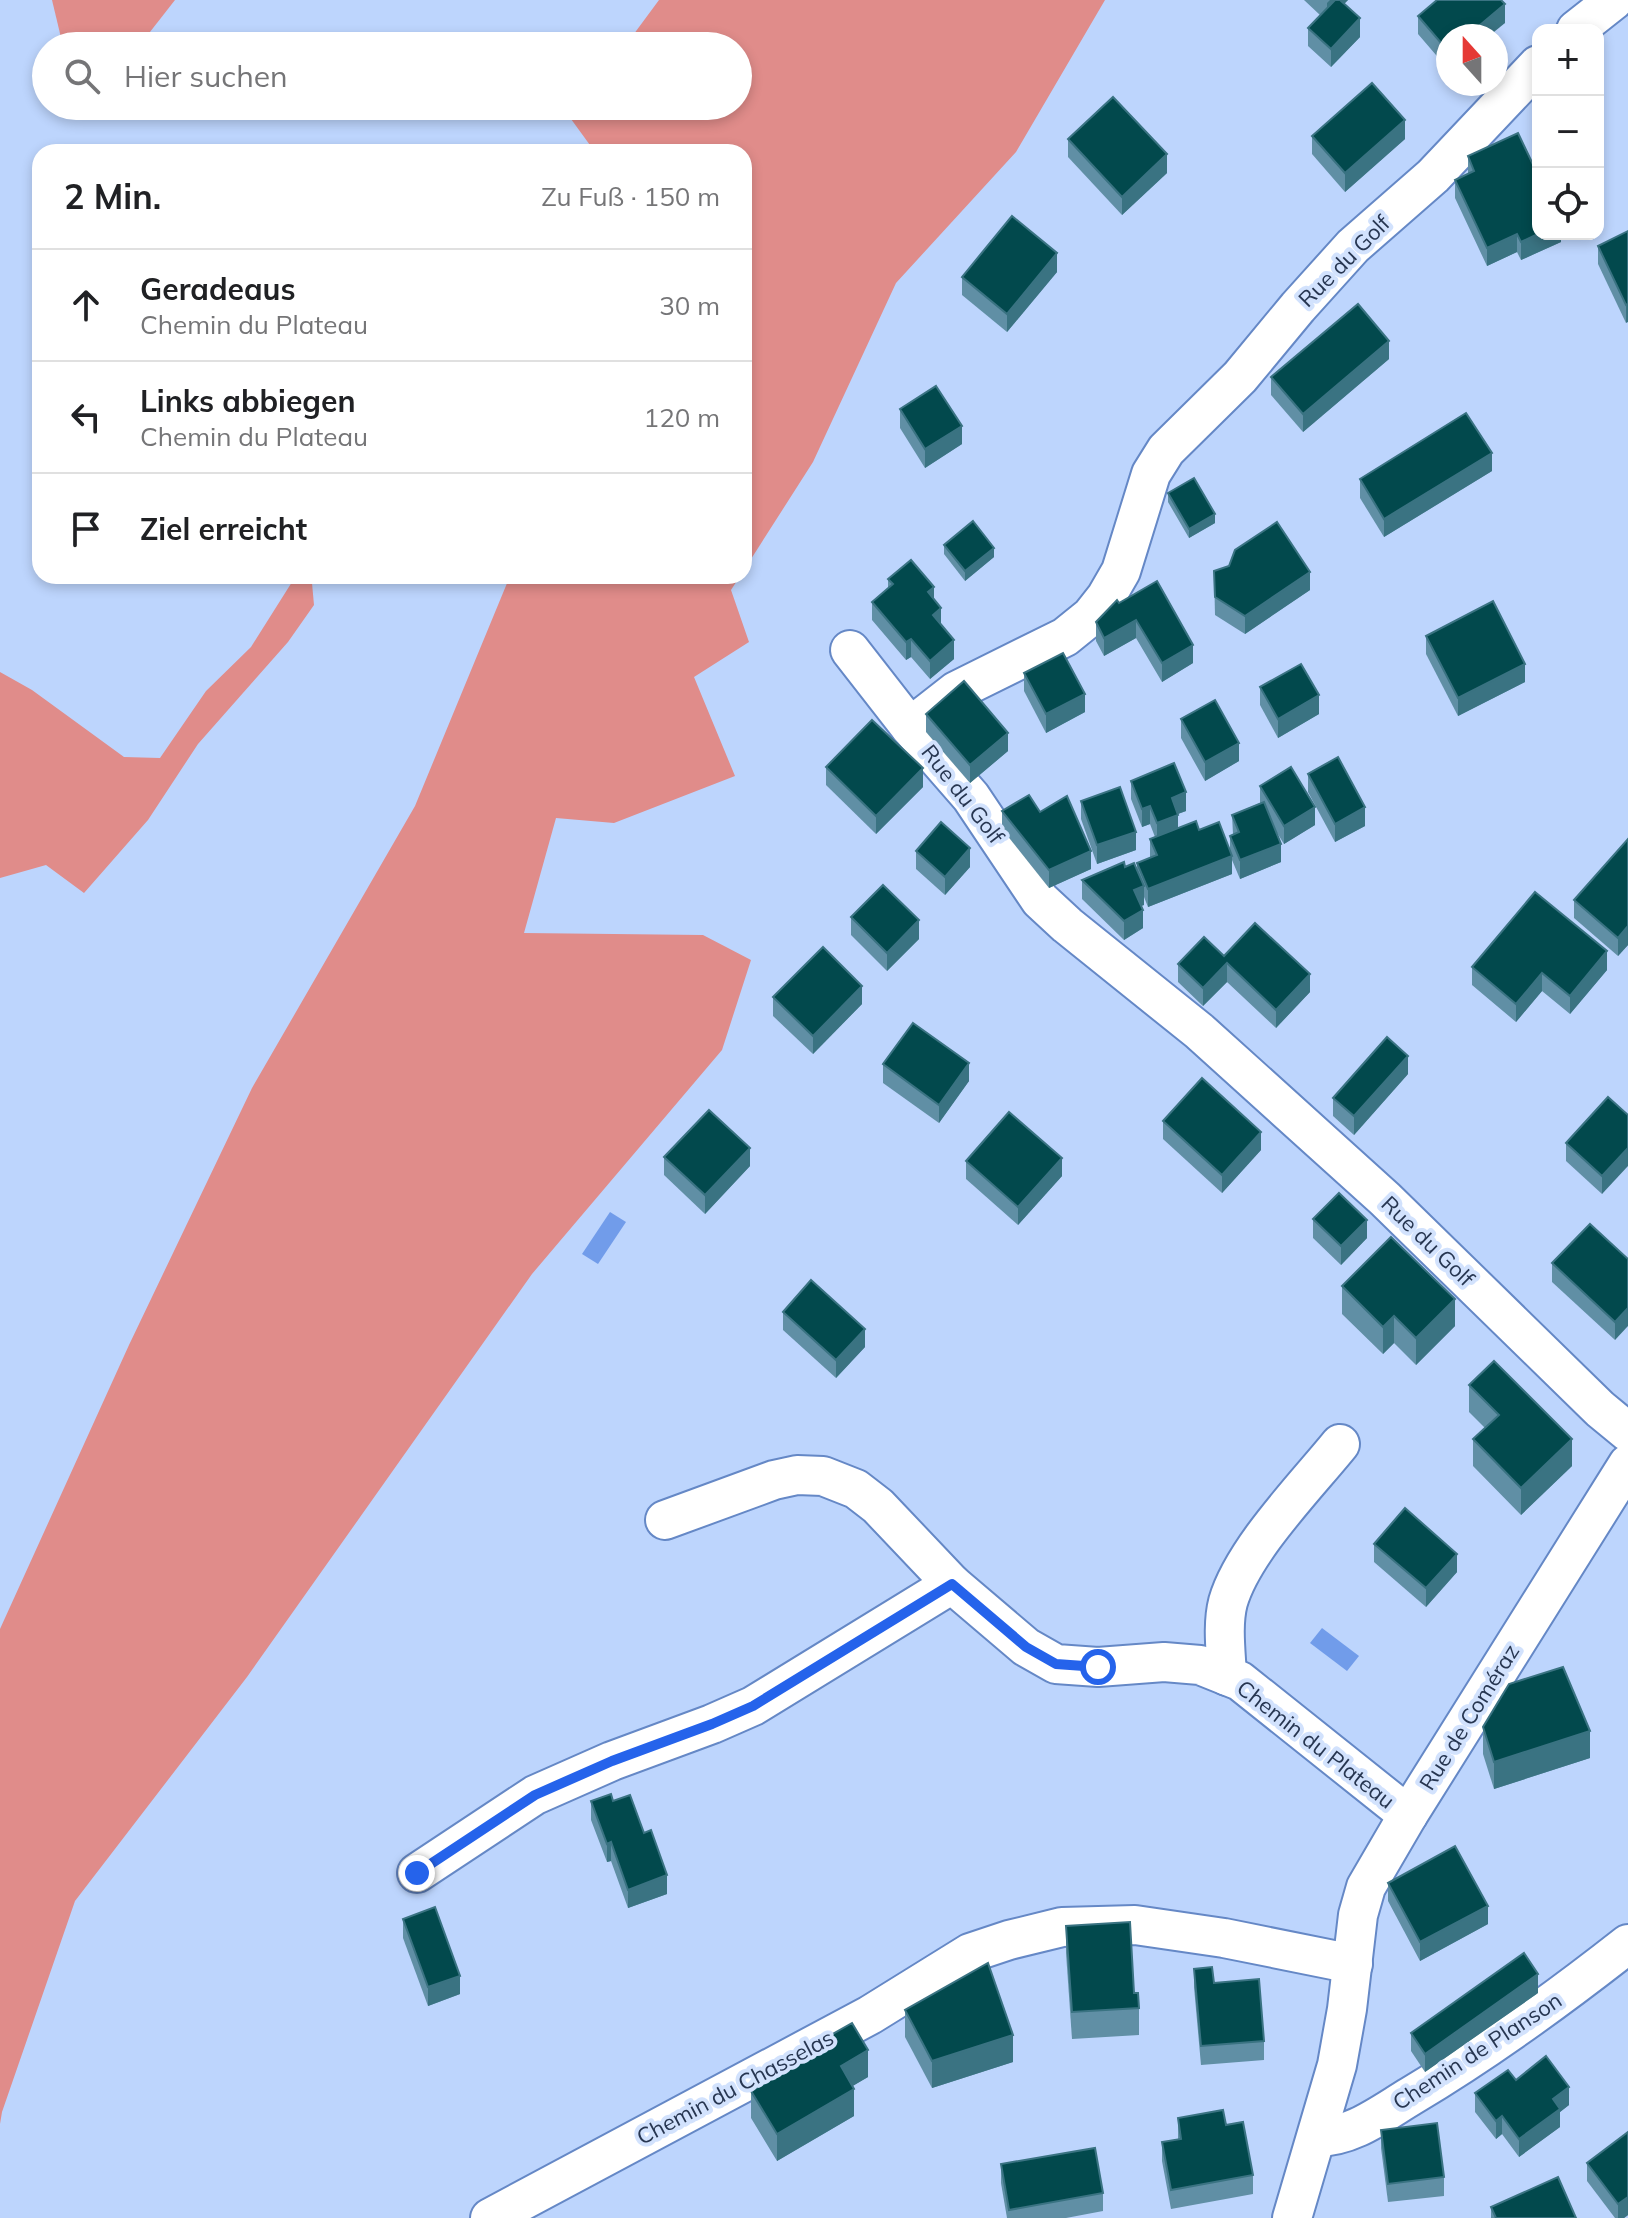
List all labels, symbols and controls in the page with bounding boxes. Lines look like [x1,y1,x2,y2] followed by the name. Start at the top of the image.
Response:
[1436,24,1508,96] north arrow
[1532,24,1604,240] map controls
[1532,24,1604,96] button: +
[32,32,752,120] search box
[60,54,104,98] icon: search
[124,57,288,95] text: Hier suchen
[1532,96,1604,168] button: −
[1532,168,1604,240] button: locate
[64,175,161,218] text: 2 Min.
[541,180,720,213] text: Zu Fuß · 150 m
[1292,209,1396,313] street label: Rue du Golf
[140,270,295,308] text: Geradeaus
[64,283,108,327] icon: ahead
[659,289,720,322] text: 30 m
[140,308,368,341] text: Chemin du Plateau
[140,382,356,420] text: Links abbiegen
[64,395,108,439] icon: left
[644,401,720,434] text: 120 m
[140,420,368,453] text: Chemin du Plateau
[64,507,108,551] icon: arrive
[140,510,307,548] text: Ziel erreicht
[915,739,1011,850] street label: Rue du Golf
[1376,1190,1481,1293] street label: Rue du Golf
[1413,1639,1525,1795] street label: Rue de Coméraz
[1080,1649,1116,1685] route start
[1231,1674,1401,1814] street label: Chemin du Plateau
[399,1855,435,1891] route end
[1387,1986,1567,2116] street label: Chemin de Planson
[632,2023,838,2151] street label: Chemin du Chasselas

